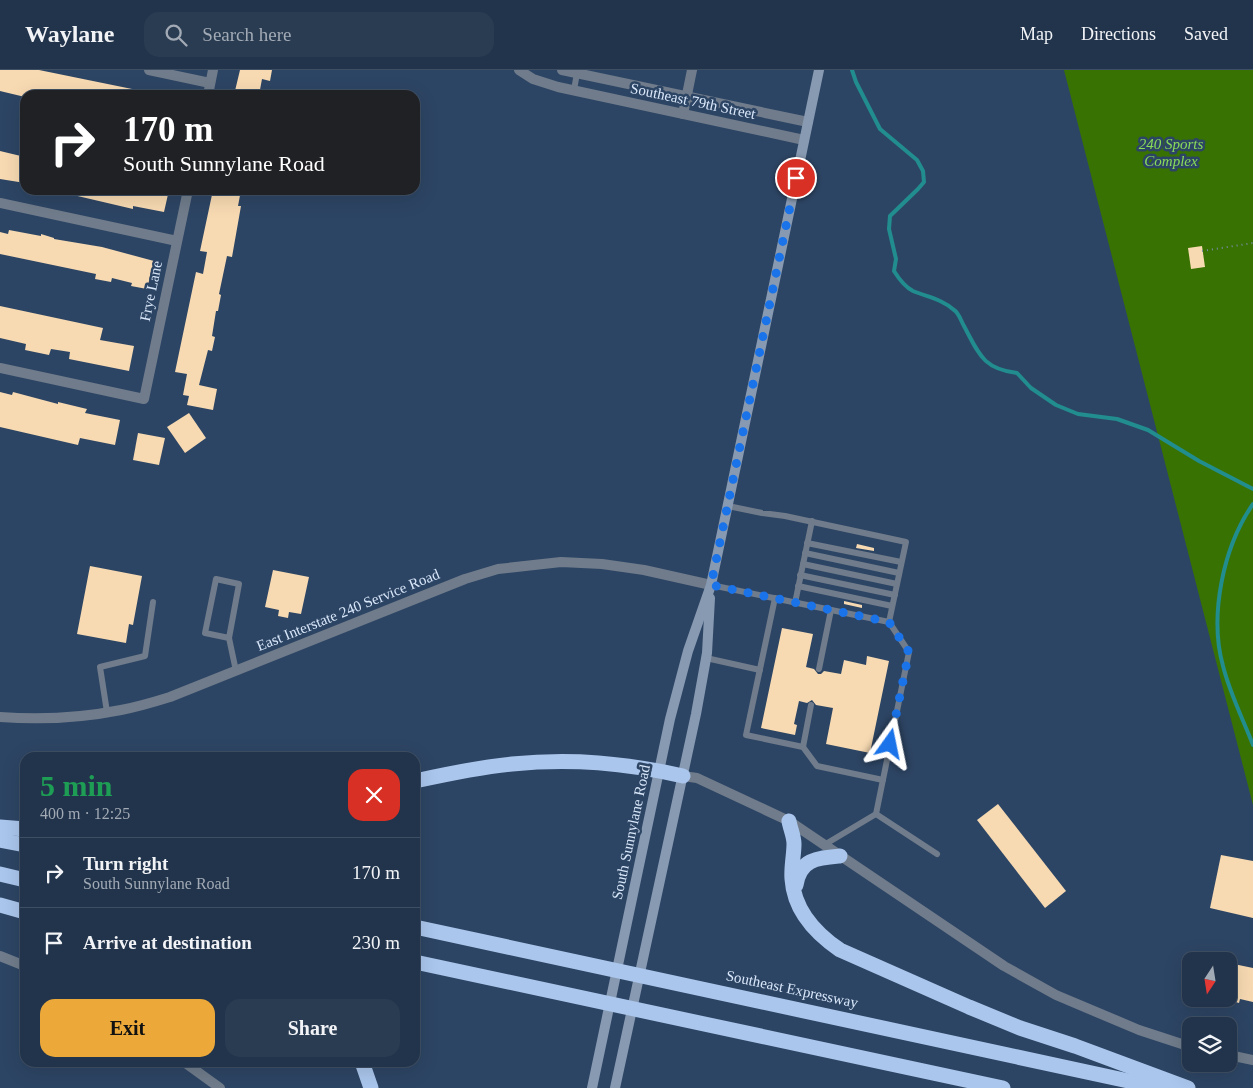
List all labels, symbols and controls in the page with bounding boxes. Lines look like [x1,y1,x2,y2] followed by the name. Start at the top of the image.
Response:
[144,12,494,57] search box
[25,21,114,47] text: Waylane
[162,21,190,49] icon: search
[202,24,291,45] text: Search here
[1020,24,1053,44] text: Map
[1081,24,1156,44] text: Directions
[1184,24,1228,44] text: Saved
[629,80,758,122] street label: Southeast 79th Street
[40,110,105,175] icon: right
[123,110,213,149] text: 170 m
[1139,136,1203,169] park label: 240 Sports Complex
[123,151,325,176] text: South Sunnylane Road
[775,157,817,199] pin
[782,164,810,192] icon: arrive
[137,259,165,323] street label: Frye Lane
[254,566,442,654] street label: East Interstate 240 Service Road
[863,717,915,769] position arrow
[609,763,653,901] street label: South Sunnylane Road
[40,769,113,802] text: 5 min
[348,769,400,821] button: close
[40,805,130,822] text: 400 m · 12:25
[83,853,168,874] text: Turn right
[40,859,68,887] icon: right
[352,862,400,883] text: 170 m
[83,875,230,892] text: South Sunnylane Road
[40,929,68,957] icon: arrive
[83,932,252,953] text: Arrive at destination
[352,932,400,953] text: 230 m
[1182,952,1238,1008] north arrow
[1182,952,1237,1072] map controls
[725,967,860,1011] street label: Southeast Expressway
[40,999,215,1057] button: Exit
[225,999,400,1057] button: Share
[1182,1017,1237,1072] button: layers

